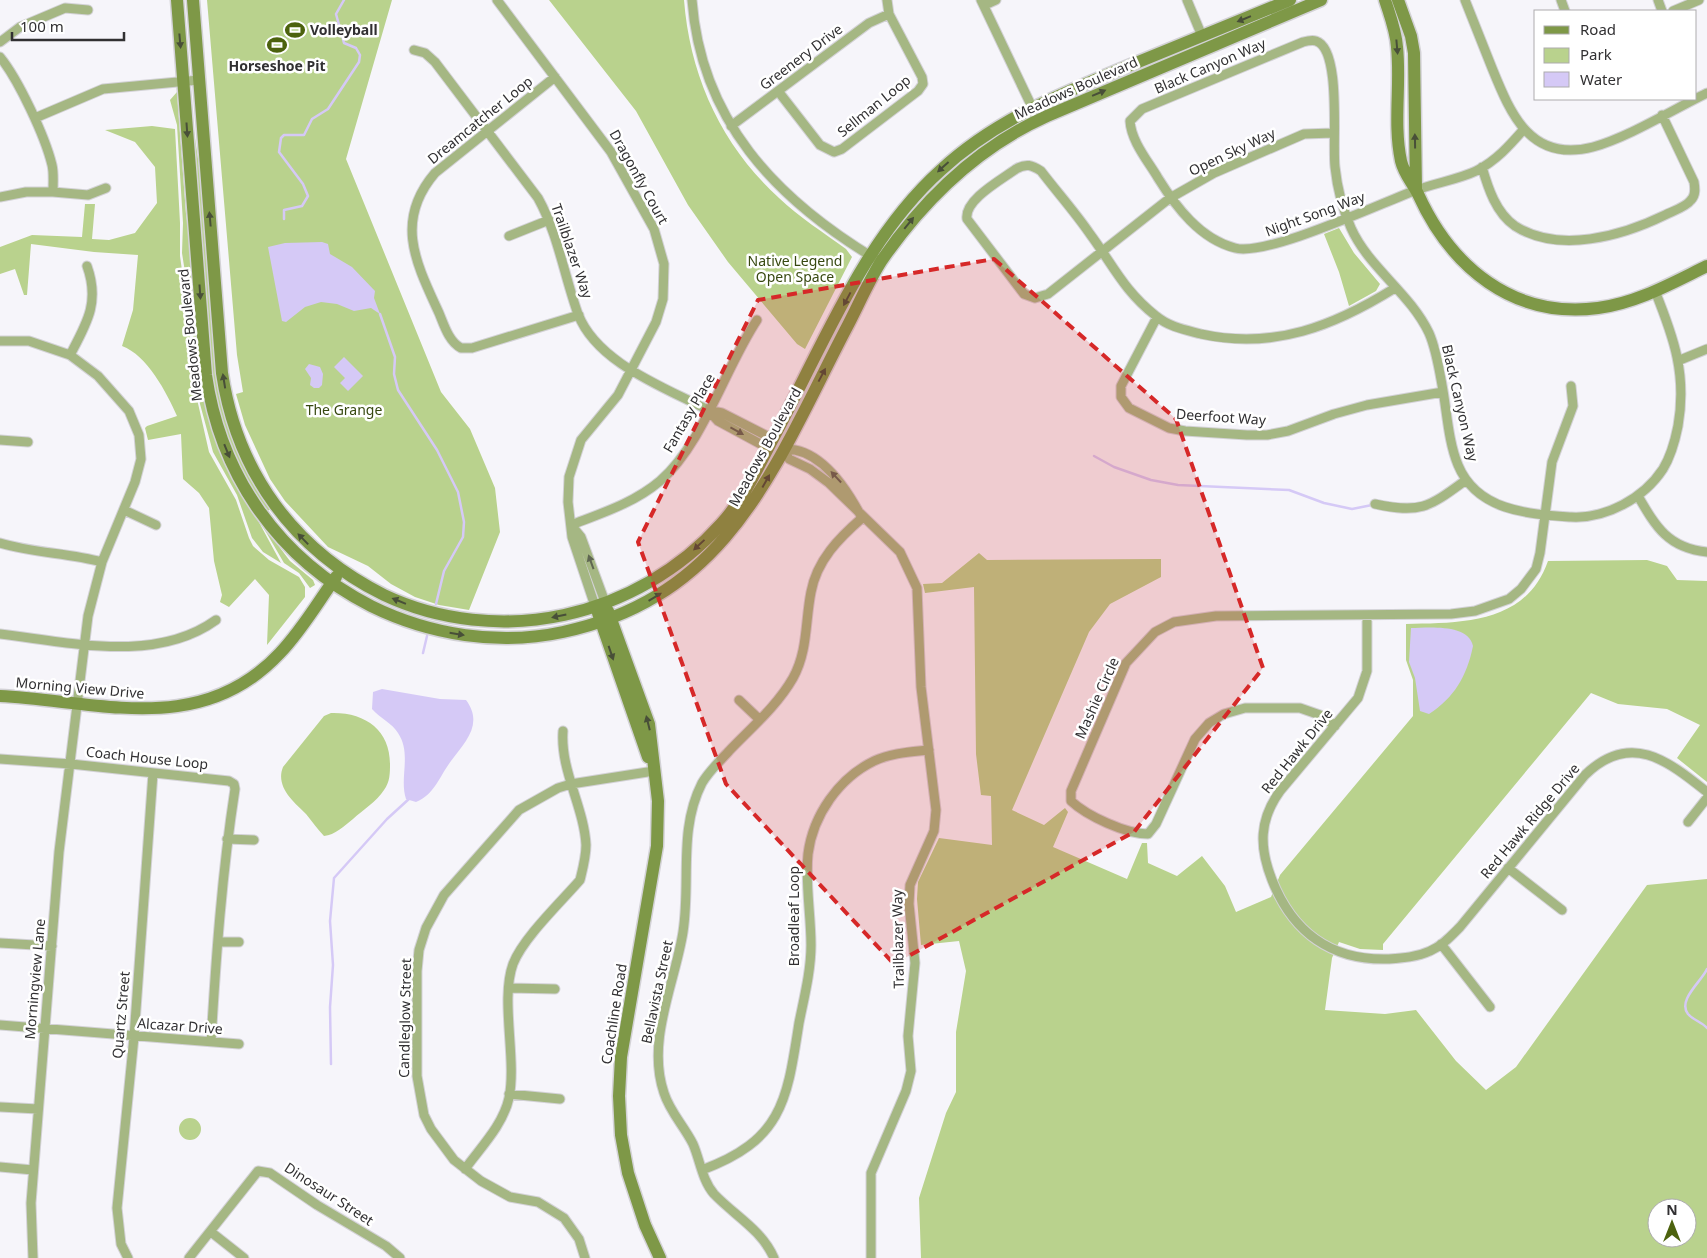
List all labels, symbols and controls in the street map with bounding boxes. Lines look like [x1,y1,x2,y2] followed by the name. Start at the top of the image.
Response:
[12,10,125,42] scale bar
[1534,10,1697,100] legend
[1237,15,1252,23] one-way arrow
[20,16,64,36] text: 100 m
[284,19,306,41] sports icon: Volleyball
[755,19,846,94] street label: Greenery Drive
[1580,19,1616,39] text: Road
[310,20,378,39] place label: Volleyball
[176,33,184,49] one-way arrow
[1151,33,1269,98] street label: Black Canyon Way
[266,34,288,56] sports icon: Horseshoe Pit
[1393,39,1401,55] one-way arrow
[1580,44,1612,64] text: Park
[1011,52,1140,123] street label: Meadows Boulevard
[229,56,325,75] place label: Horseshoe Pit
[1580,69,1622,89] text: Water
[833,70,914,141] street label: Sellman Loop
[423,71,536,168] street label: Dreamcatcher Loop
[1092,89,1106,97] one-way arrow
[183,122,191,138] one-way arrow
[1185,123,1279,180] street label: Open Sky Way
[606,126,673,227] street label: Dragonfly Court
[1411,133,1419,149] one-way arrow
[938,161,950,173] one-way arrow
[1262,186,1368,240] street label: Night Song Way
[547,201,598,302] street label: Trailblazer Way
[206,210,214,226] one-way arrow
[904,217,915,230] one-way arrow
[748,251,842,286] park label: Native Legend Open Space
[173,268,206,402] street label: Meadows Boulevard
[196,284,204,300] one-way arrow
[842,292,851,305] one-way arrow
[1438,343,1483,464] street label: Black Canyon Way
[818,367,826,382] one-way arrow
[658,369,719,456] street label: Fantasy Place
[219,372,227,388] one-way arrow
[724,384,805,510] street label: Meadows Boulevard
[306,400,382,419] park label: The Grange
[1175,404,1267,429] street label: Deerfoot Way
[730,427,744,435] one-way arrow
[224,444,232,458] one-way arrow
[830,471,842,483] one-way arrow
[762,475,771,488] one-way arrow
[298,533,310,545] one-way arrow
[693,539,705,551] one-way arrow
[587,554,595,569] one-way arrow
[648,592,661,601] one-way arrow
[391,597,406,605] one-way arrow
[551,612,566,620] one-way arrow
[449,630,465,638] one-way arrow
[608,645,615,660] one-way arrow
[1070,654,1123,742] street label: Mashie Circle
[15,672,145,703] street label: Morning View Drive
[1257,704,1337,797] street label: Red Hawk Drive
[644,715,652,730] one-way arrow
[85,742,209,773] street label: Coach House Loop
[1476,759,1584,882] street label: Red Hawk Ridge Drive
[784,866,803,966] street label: Broadleaf Loop
[887,888,908,989] street label: Trailblazer Way
[20,918,49,1040] street label: Morningview Lane
[636,938,677,1045] street label: Bellavista Street
[394,958,415,1078] street label: Candleglow Street
[596,962,631,1066] street label: Coachline Road
[107,970,134,1059] street label: Quartz Street
[137,1013,223,1038] street label: Alcazar Drive
[281,1158,378,1230] street label: Dinosaur Street
[1647,1198,1697,1248] north arrow
[1666,1200,1678,1219] text: N

